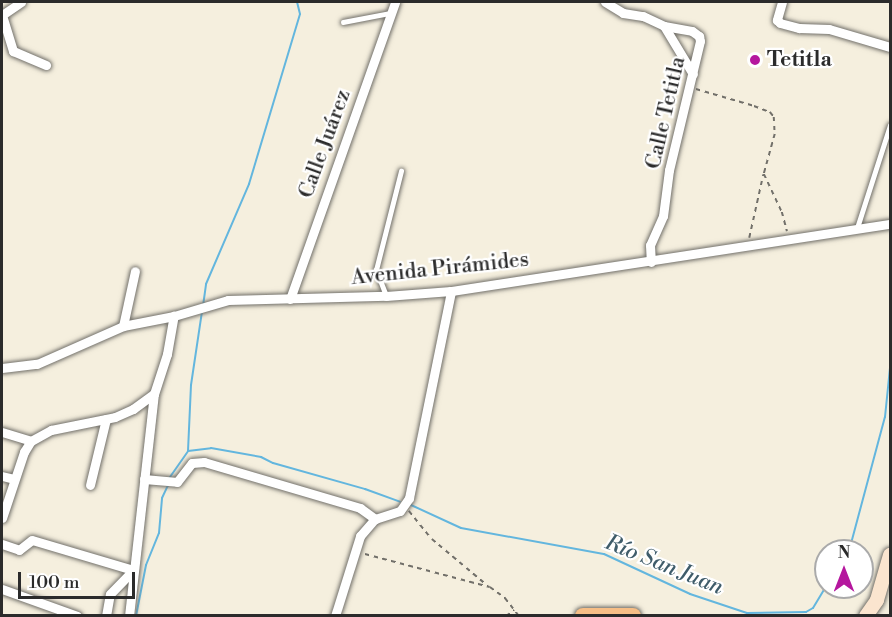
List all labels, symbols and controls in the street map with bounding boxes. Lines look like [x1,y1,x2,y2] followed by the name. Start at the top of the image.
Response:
[767,47,832,73] place label: Tetitla
[748,53,762,67] marker: Tetitla
[641,54,691,172] street label: Calle Tetitla
[294,86,356,202] street label: Calle Juárez
[350,247,530,291] street label: Avenida Pirámides
[601,529,727,601] water label: Río San Juan
[814,539,874,599] north arrow
[838,543,850,563] text: N
[21,560,138,598] scale bar
[29,571,80,594] text: 100 m

